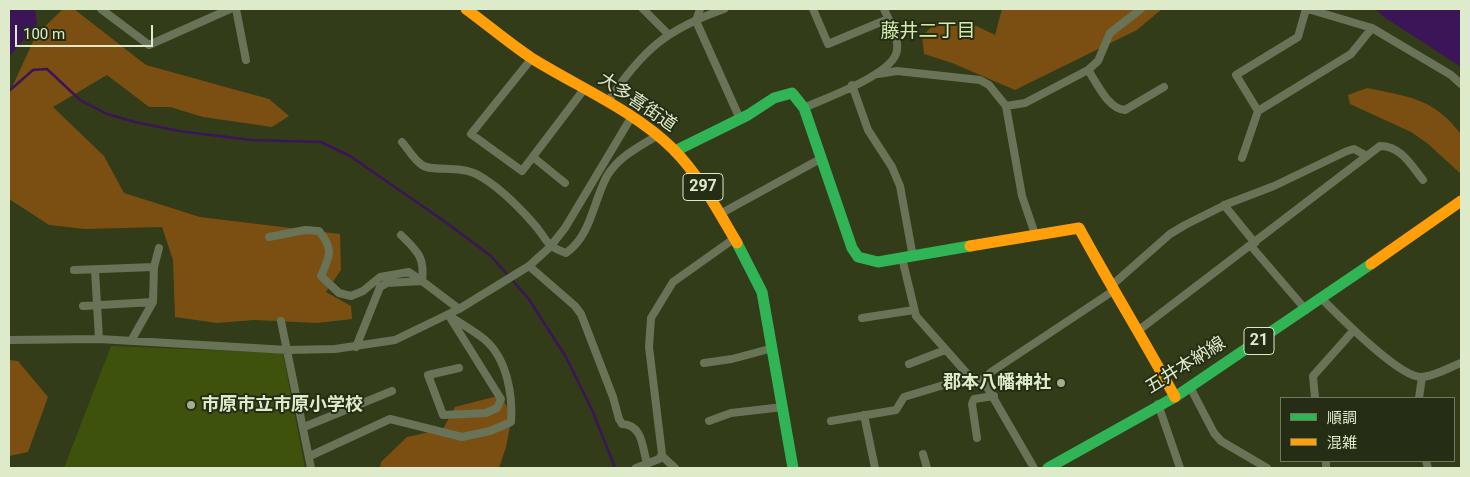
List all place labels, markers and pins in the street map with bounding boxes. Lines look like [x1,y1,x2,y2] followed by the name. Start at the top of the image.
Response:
[943,372,1051,394] place label: 郡本八幡神社
[1055,377,1067,389] marker: 郡本八幡神社
[201,394,363,416] place label: 市原市立市原小学校
[185,399,197,411] marker: 市原市立市原小学校

